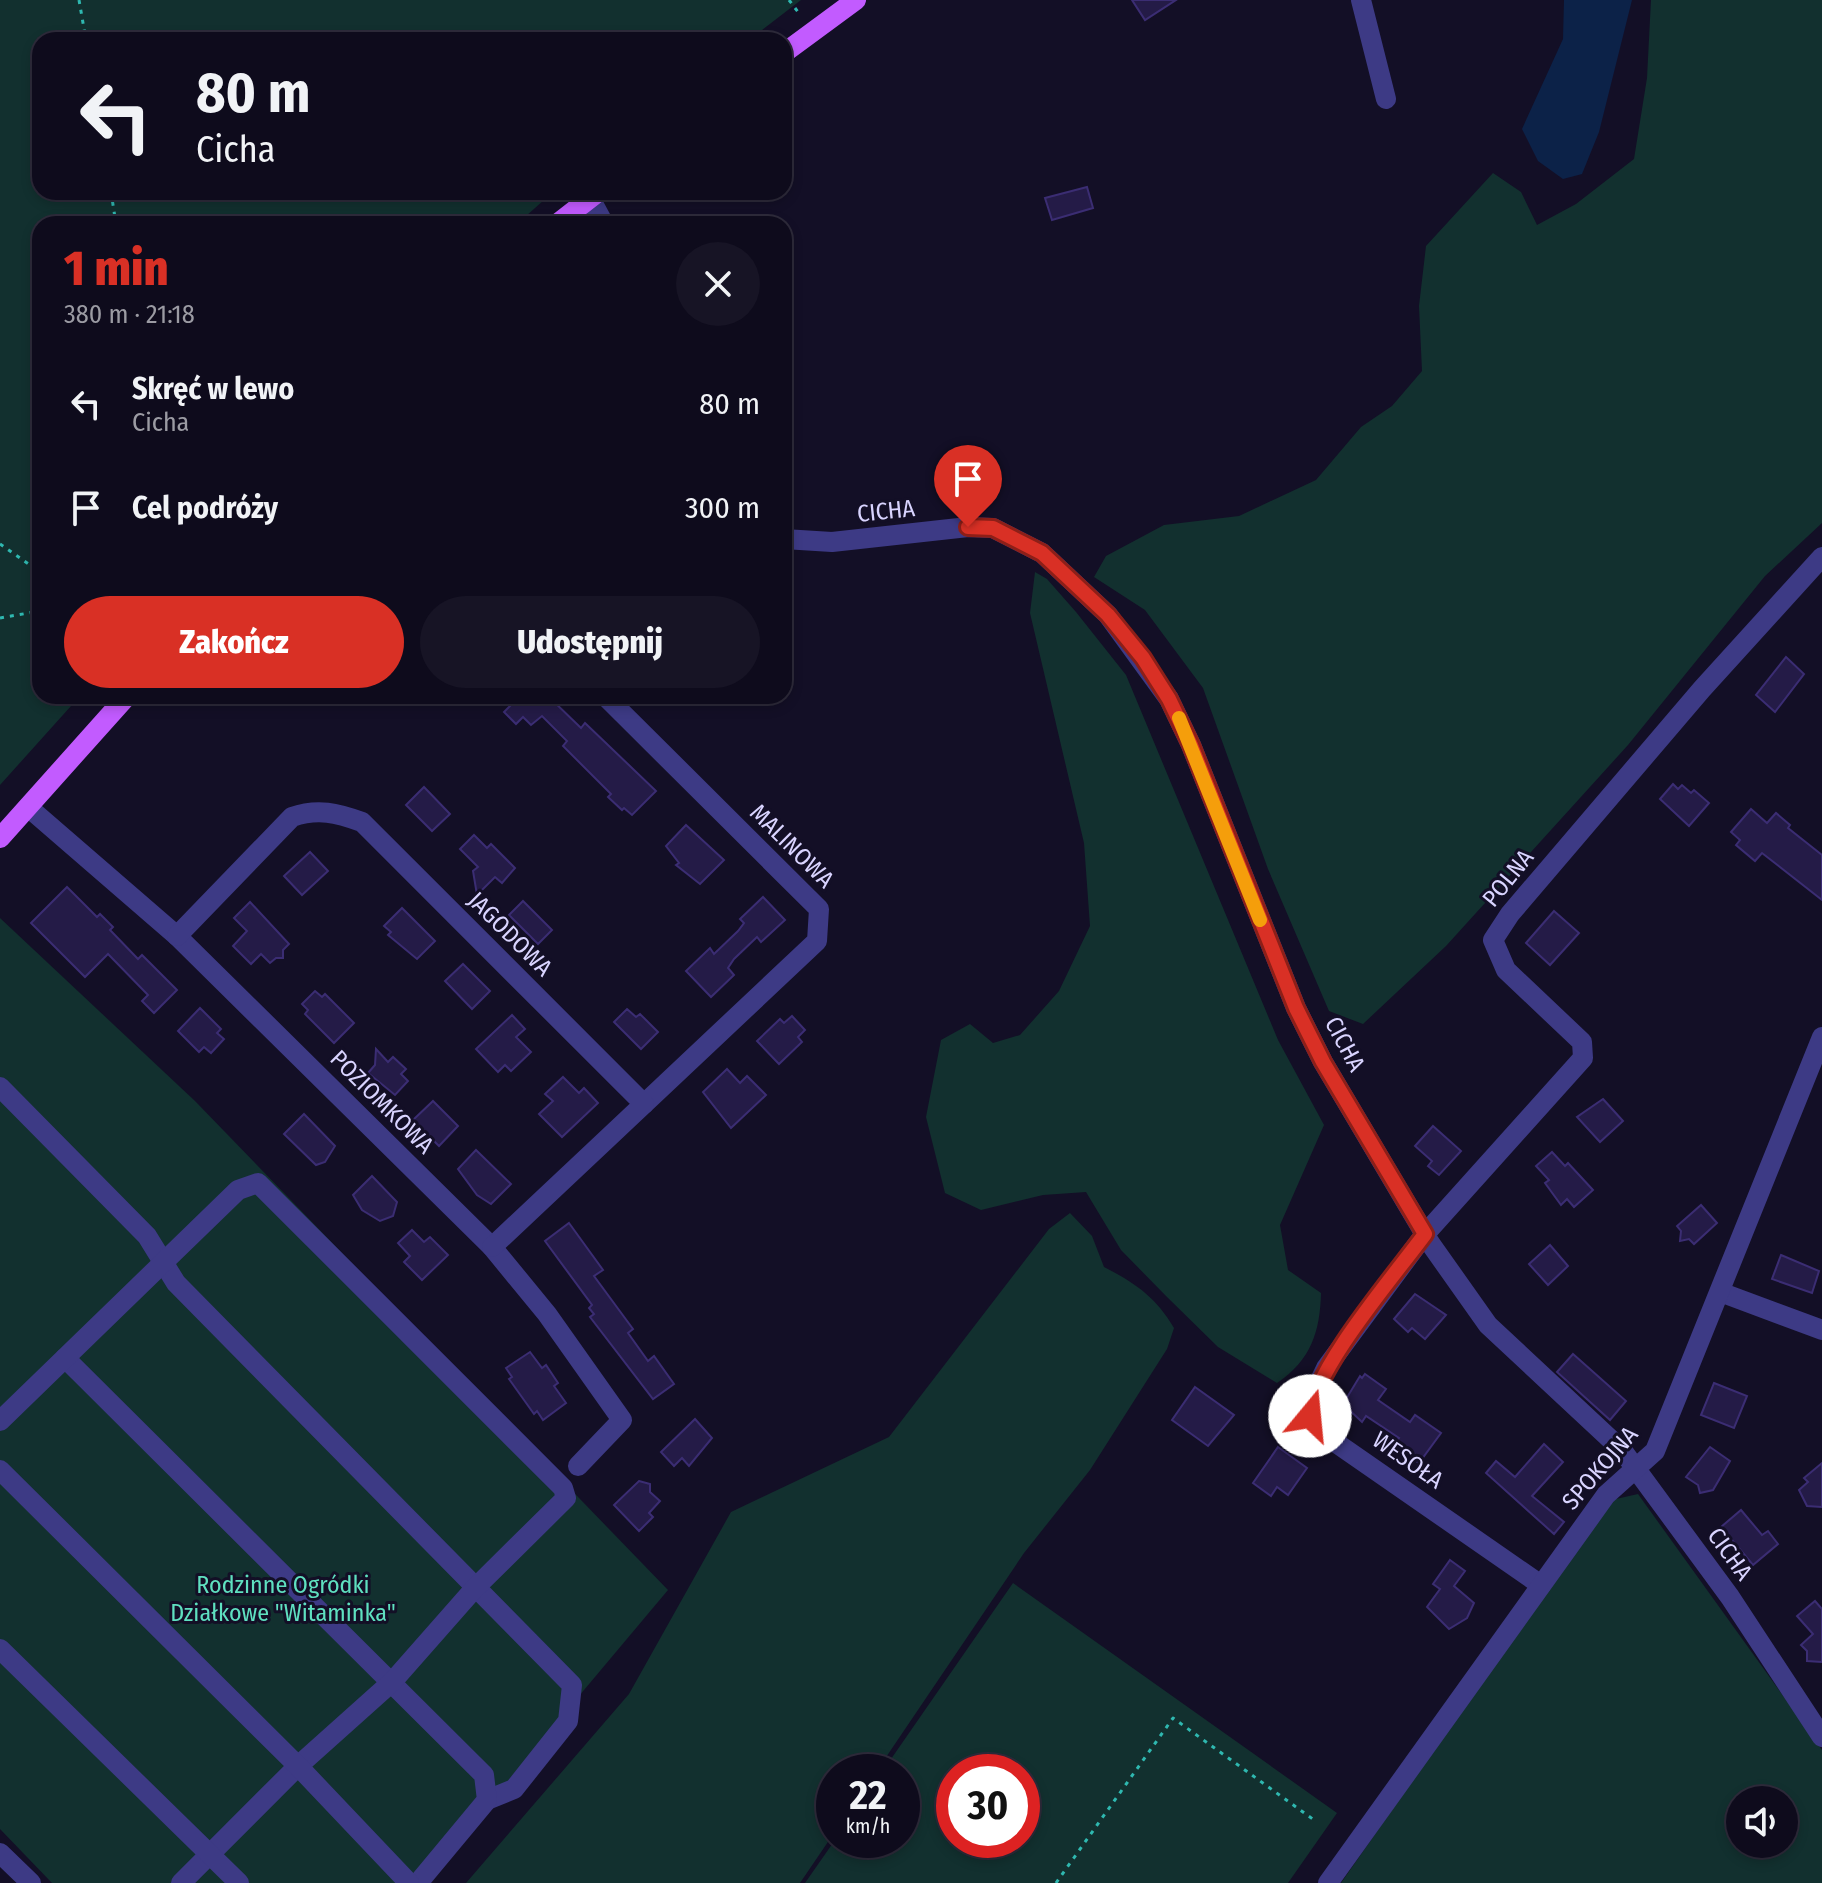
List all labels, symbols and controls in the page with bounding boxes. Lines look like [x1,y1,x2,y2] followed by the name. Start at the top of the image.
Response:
[196,60,311,127] text: 80 m
[64,64,168,168] icon: left
[196,128,275,172] text: Cicha
[64,240,168,298] text: 1 min
[676,242,760,326] button: close
[64,299,195,330] text: 380 m · 21:18
[132,371,294,407] text: Skręć w lewo
[64,382,108,426] icon: left
[699,386,760,422] text: 80 m
[132,407,189,438] text: Cicha
[934,445,1002,527] pin
[946,457,990,501] icon: arrive
[64,486,108,530] icon: arrive
[132,490,278,526] text: Cel podróży
[685,490,760,526] text: 300 m
[856,494,917,528] street label: CICHA
[64,596,404,688] button: Zakończ
[420,596,760,688] button: Udostępnij
[744,798,840,894] street label: MALINOWA
[1477,843,1540,912] street label: POLNA
[462,886,558,982] street label: JAGODOWA
[1319,1012,1371,1076] street label: CICHA
[324,1044,440,1160] street label: POZIOMKOWA
[1268,1374,1352,1458] position arrow
[1556,1421,1644,1515] street label: SPOKOJNA
[1367,1426,1449,1495] street label: WESOŁA
[1702,1522,1759,1586] street label: CICHA
[170,1571,396,1627] park label: Rodzinne Ogródki Działkowe "Witaminka"
[936,1754,1040,1858] speed limit sign: 30
[849,1772,887,1820] text: 22
[1726,1786,1798,1858] map controls
[1726,1786,1798,1858] button: sound
[846,1814,890,1838] text: km/h

